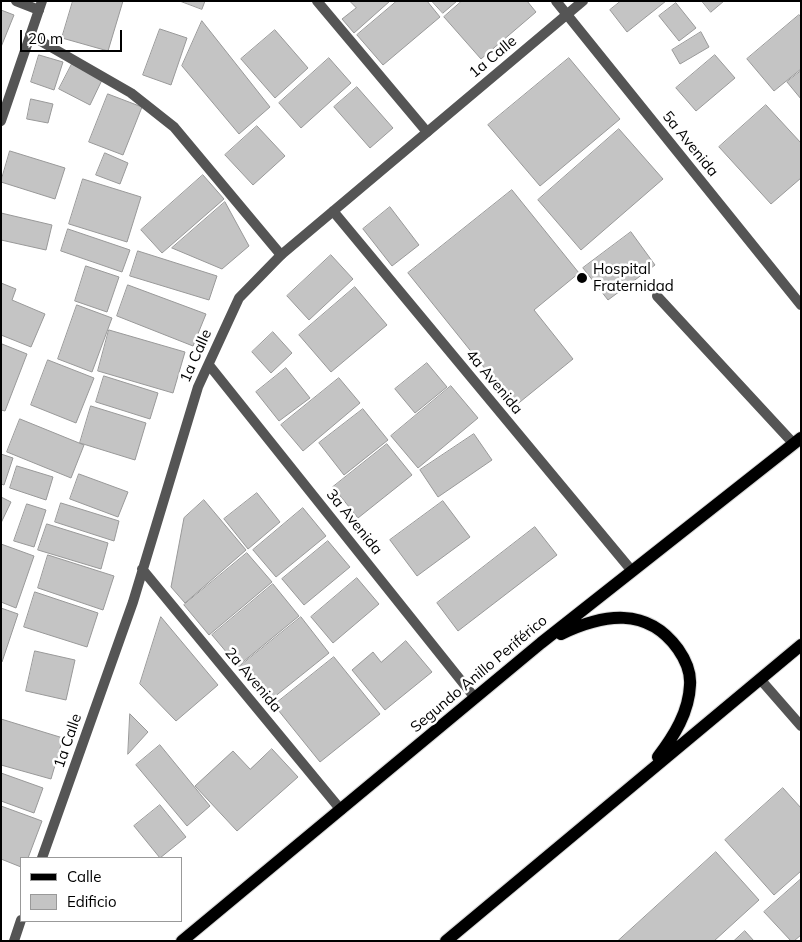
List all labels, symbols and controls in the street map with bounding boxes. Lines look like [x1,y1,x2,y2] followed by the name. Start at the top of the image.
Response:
[22,20,125,52] scale bar
[28,29,63,48] text: 20 m
[466,32,520,82] street label: 1a Calle
[658,108,722,180] street label: 5a Avenida
[593,260,674,295] place label: Hospital Fraternidad
[575,271,589,285] marker: Hospital Fraternidad
[176,327,216,385] street label: 1a Calle
[462,346,526,418] street label: 4a Avenida
[322,486,386,558] street label: 3a Avenida
[407,612,551,736] street label: Segundo Anillo Periférico
[221,644,285,716] street label: 2a Avenida
[50,711,86,771] street label: 1a Calle
[20,857,182,922] legend
[67,867,101,886] text: Calle
[67,892,117,911] text: Edificio

